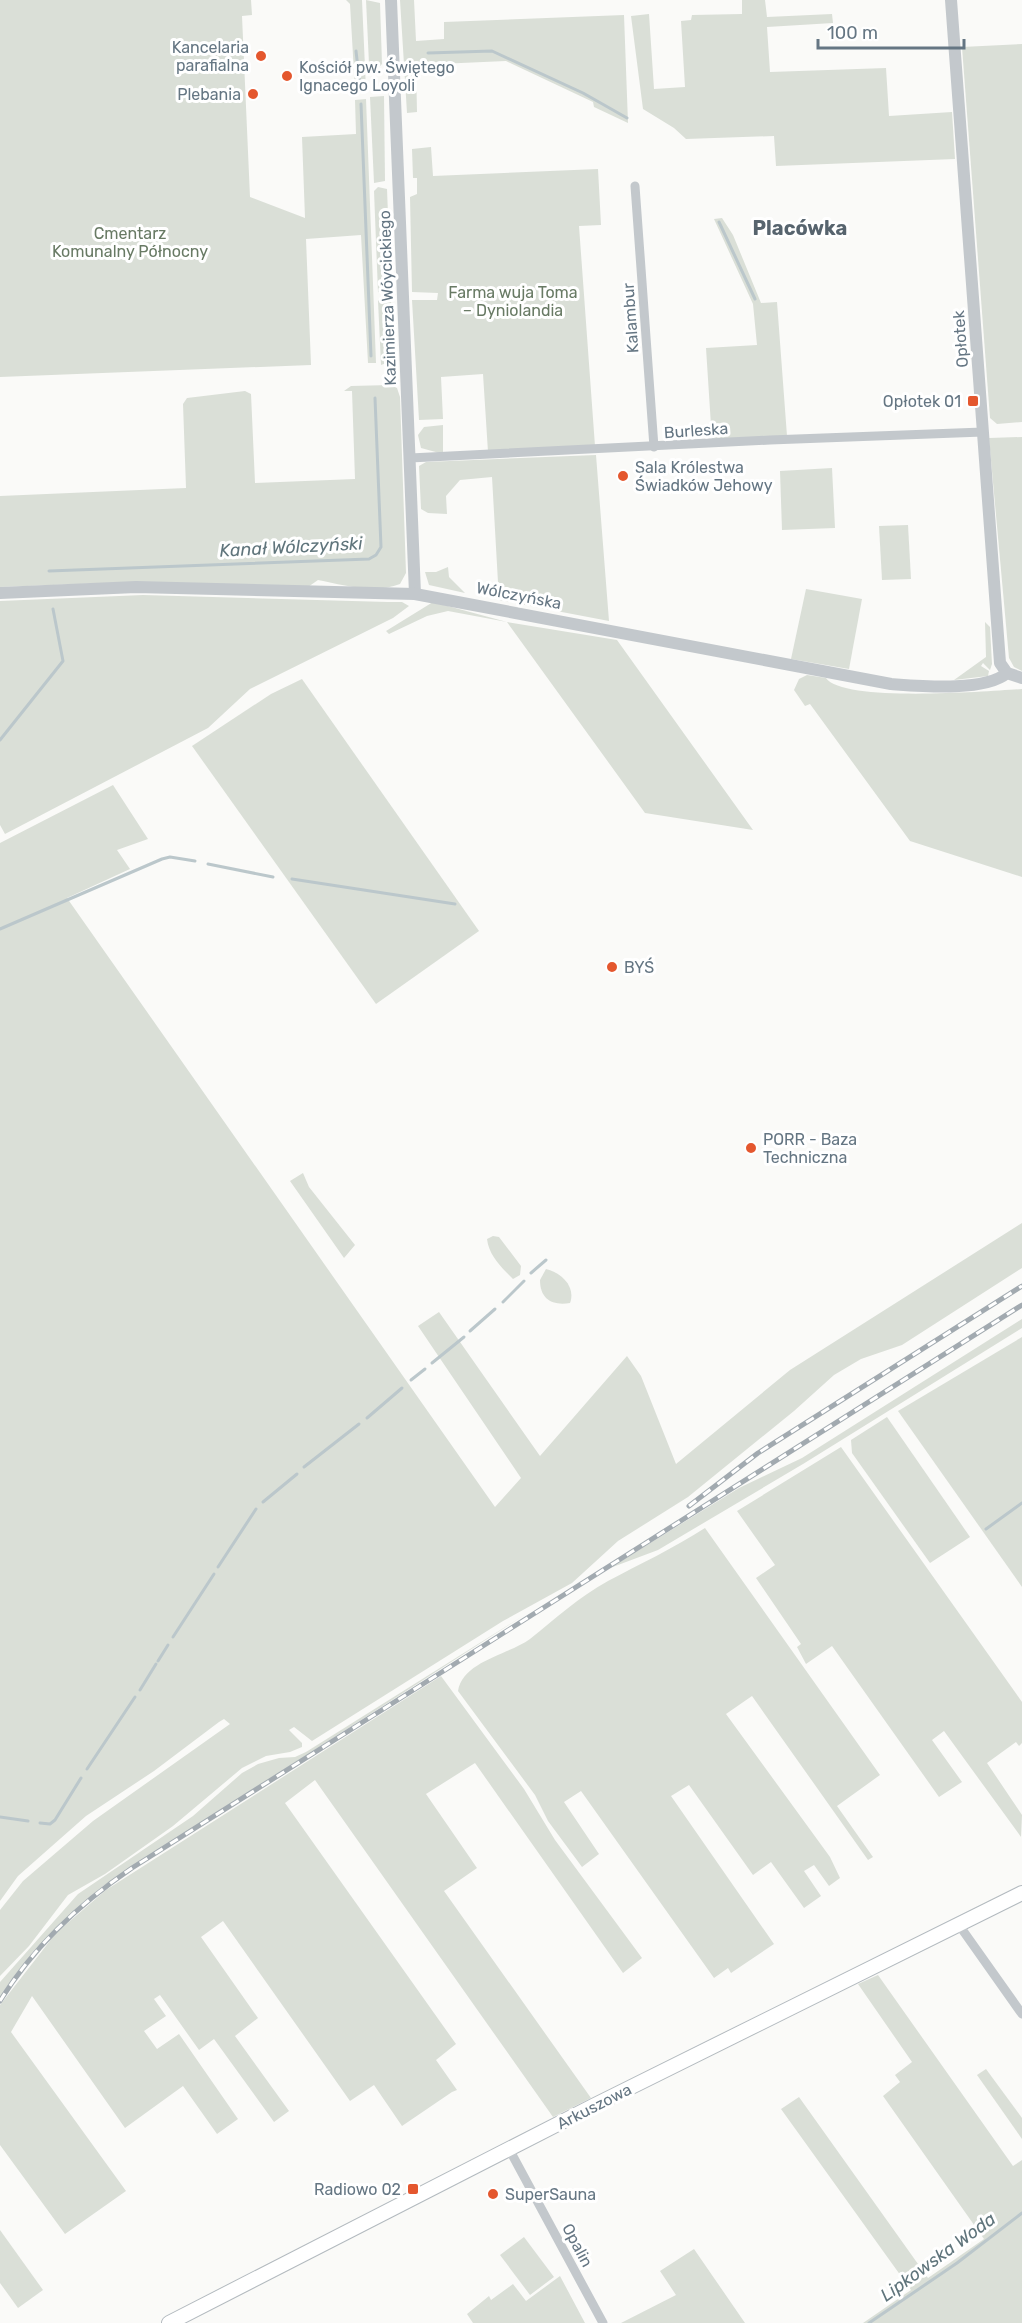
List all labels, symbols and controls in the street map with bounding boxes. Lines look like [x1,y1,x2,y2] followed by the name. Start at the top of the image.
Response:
[818,12,964,50] scale bar
[827,22,878,44] text: 100 m
[172,38,249,75] place label: Kancelaria parafialna
[254,49,268,63] marker: Kancelaria parafialna
[299,57,455,95] place label: Kościół pw. Świętego Ignacego Loyoli
[280,69,294,83] marker: Kościół pw. Świętego Ignacego Loyoli
[177,85,241,104] place label: Plebania
[246,87,260,101] marker: Plebania
[375,210,400,386] street label: Kazimierza Wóycickiego
[753,216,847,240] district label: Placówka
[52,224,208,261] park label: Cmentarz Komunalny Północny
[619,282,642,354] street label: Kalambur
[448,283,578,320] park label: Farma wuja Toma – Dyniolandia
[949,309,972,368] street label: Opłotek
[883,392,961,411] place label: Opłotek 01
[966,394,980,408] marker: Opłotek 01
[663,419,729,442] street label: Burleska
[635,458,773,495] place label: Sala Królestwa Świadków Jehowy
[616,469,630,483] marker: Sala Królestwa Świadków Jehowy
[219,532,364,562] water label: Kanał Wólczyński
[475,578,563,613] street label: Wólczyńska
[624,957,654,977] place label: BYŚ
[605,960,619,974] marker: BYŚ
[763,1130,857,1167] place label: PORR - Baza Techniczna
[744,1141,758,1155] marker: PORR - Baza Techniczna
[554,2080,635,2133] street label: Arkuszowa
[314,2180,401,2199] place label: Radiowo 02
[406,2182,420,2196] marker: Radiowo 02
[505,2185,596,2204] place label: SuperSauna
[486,2187,500,2201] marker: SuperSauna
[876,2207,1000,2306] water label: Lipkowska Woda
[558,2220,597,2270] street label: Opalin

